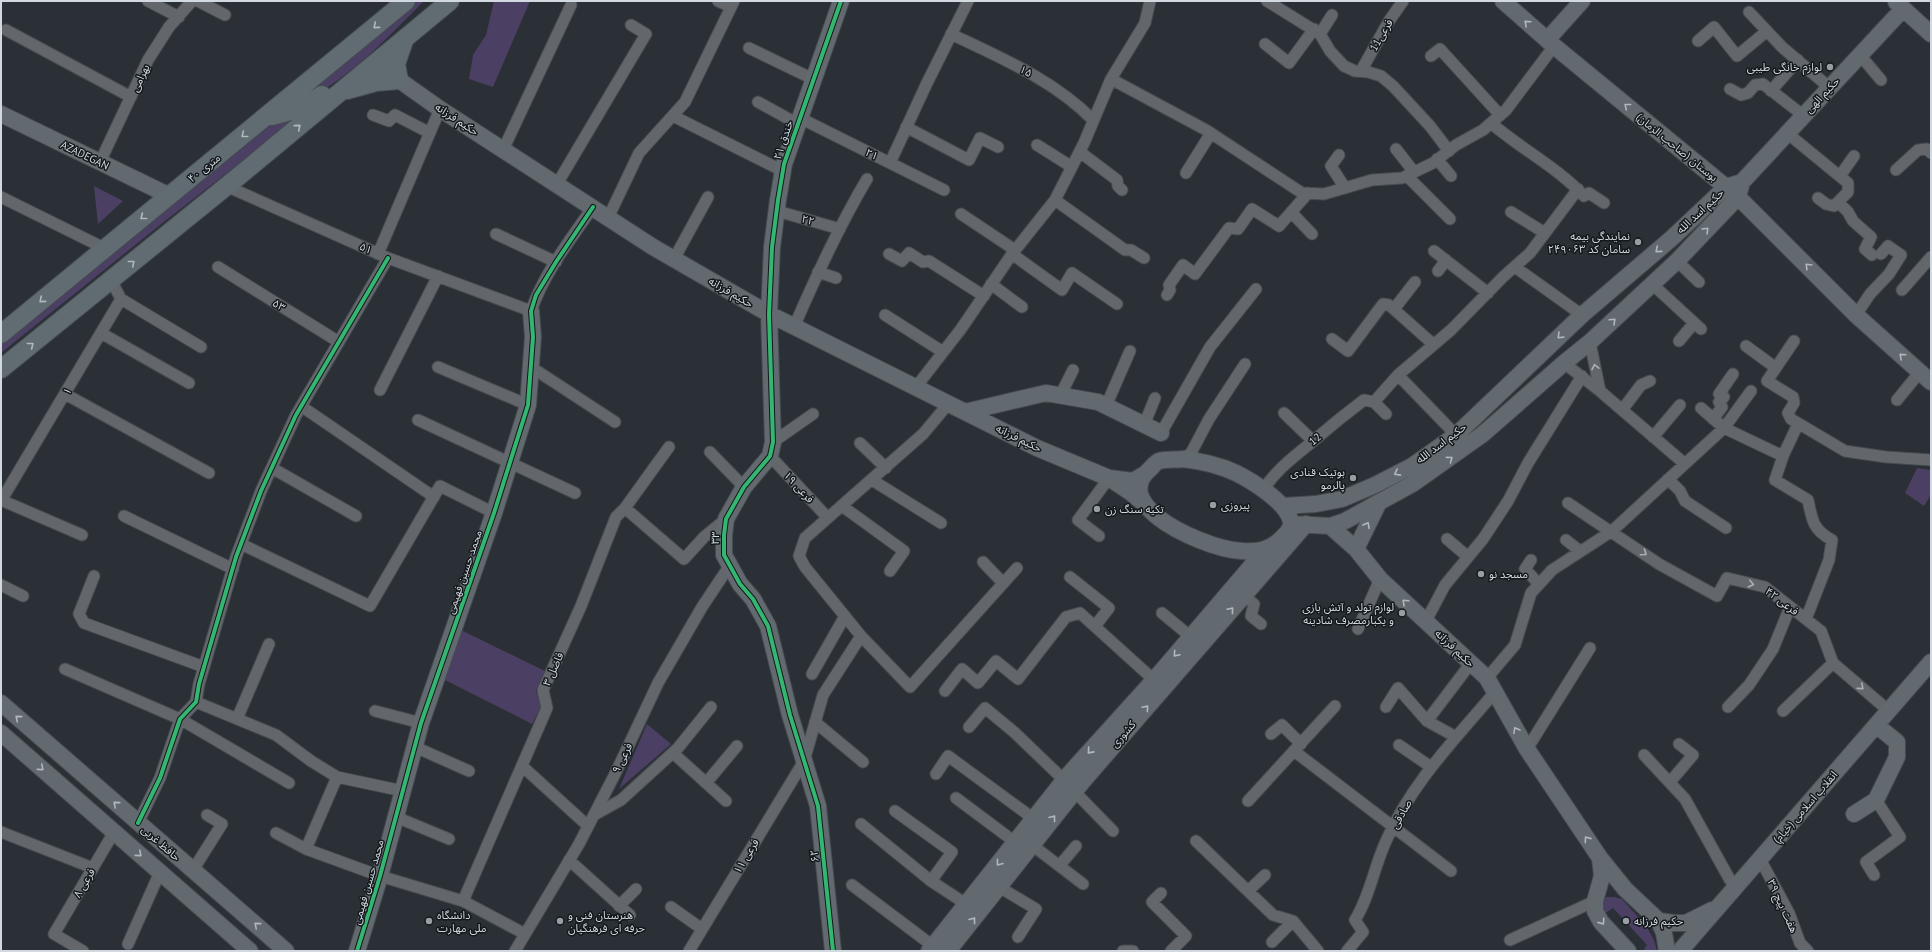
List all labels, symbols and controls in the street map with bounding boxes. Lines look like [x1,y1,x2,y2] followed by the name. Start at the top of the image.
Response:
[1366,16,1396,53] street label: فرعی11
[1524,20,1532,27] one-way arrow
[374,21,381,28] one-way arrow
[1747,60,1822,75] place label: لوازم خانگی طیبی
[128,62,153,94] street label: بهرامی
[1017,62,1035,80] street label: ۱۵
[1825,62,1835,72] marker: لوازم خانگی طیبی
[1802,74,1844,117] street label: حکیم الهی
[431,100,482,140] street label: حکیم فرزانه
[1624,104,1632,111] one-way arrow
[1633,110,1721,184] street label: بوستان (صاحب الزمان)
[770,118,796,161] street label: ۲۱ خندق
[293,125,300,132] one-way arrow
[241,131,248,138] one-way arrow
[58,137,112,173] street label: AZADEGAN
[863,145,881,163] street label: ۲۱
[185,150,223,185] street label: ۴۰ متری
[1673,185,1728,238] street label: حکیم اسد الله
[800,212,816,228] street label: ۲۲
[140,213,147,220] one-way arrow
[1701,227,1709,235] one-way arrow
[1548,229,1630,256] place label: نمایندگی بیمه سامان کد ۲۴۹۰۶۳
[1633,237,1643,247] marker: نمایندگی بیمه سامان کد ۲۴۹۰۶۳
[357,239,375,257] street label: ۵۱
[1655,245,1663,252] one-way arrow
[128,260,135,267] one-way arrow
[1805,264,1813,271] one-way arrow
[705,274,756,312] street label: حکیم فرزانه
[39,295,47,302] one-way arrow
[270,296,288,314] street label: ۵۳
[1608,319,1615,326] one-way arrow
[1557,331,1565,338] one-way arrow
[27,342,34,349] one-way arrow
[1899,353,1907,361] one-way arrow
[1591,363,1599,370] one-way arrow
[59,385,75,397] street label: ۱
[1413,419,1471,468] street label: حکیم اسد الله
[993,421,1045,457] street label: حکیم فرزانه
[1306,430,1324,448] street label: 12
[1445,457,1452,464] one-way arrow
[1290,465,1345,493] place label: بوتیک قنادی پالرمو
[781,468,817,506] street label: فرعی ۱۹
[1394,468,1401,476] one-way arrow
[1348,473,1358,483] marker: بوتیک قنادی پالرمو
[1221,498,1250,513] place label: پیروزی
[1208,500,1218,510] marker: پیروزی
[1105,502,1164,516] place label: تکیه سنگ زن
[1092,504,1102,514] marker: تکیه سنگ زن
[1362,522,1369,529] one-way arrow
[443,528,485,616] street label: محمد حسین فهیمی
[708,531,722,545] street label: ۳۳
[1640,548,1647,556] one-way arrow
[1489,567,1528,581] place label: مسجد نو
[1476,569,1486,579] marker: مسجد نو
[1748,579,1754,587] one-way arrow
[1763,584,1802,618] street label: فرعی ۴۲
[1402,599,1410,607] one-way arrow
[1302,600,1394,627] place label: لوازم تولد و آتش بازی و یکبارمصرف شادینه
[1227,608,1234,615] one-way arrow
[1397,608,1407,618] marker: لوازم تولد و آتش بازی و یکبارمصرف شادینه
[1431,626,1478,672] street label: حکیم فرزانه
[1173,649,1180,657] one-way arrow
[539,650,567,688] street label: فاضل ۳
[1856,682,1864,690] one-way arrow
[1141,706,1148,713] one-way arrow
[16,716,23,723] one-way arrow
[1107,717,1139,750] street label: کشوری
[1514,727,1521,734] one-way arrow
[609,741,635,775] street label: فرعی ۹
[1087,747,1094,754] one-way arrow
[36,763,44,770] one-way arrow
[1770,768,1841,847] street label: انقلاب اسلامی (خیام)
[1387,797,1415,831] street label: صادقی
[113,801,121,808] one-way arrow
[1049,816,1056,823] one-way arrow
[139,822,184,864] street label: حافظ غربی
[730,836,762,876] street label: فرعی ۱۱
[1585,837,1592,844] one-way arrow
[349,838,387,926] street label: محمد حسین فهیمی
[134,849,141,856] one-way arrow
[806,849,822,863] street label: ۶۲
[996,859,1003,866] one-way arrow
[70,866,98,900] street label: فرعی ۸
[1764,877,1802,936] street label: هفت پیچ ۳۹
[437,908,487,935] place label: دانشگاه ملی مهارت
[568,908,645,935] place label: هنرستان فنی و حرفه ای فرهنگیان
[1634,914,1684,930] place label: حکیم فرزانه
[424,916,434,926] marker: دانشگاه ملی مهارت
[555,916,565,926] marker: هنرستان فنی و حرفه ای فرهنگیان
[1621,916,1631,926] marker: حکیم فرزانه
[968,918,975,925] one-way arrow
[1597,918,1604,925] one-way arrow
[254,923,261,930] one-way arrow

